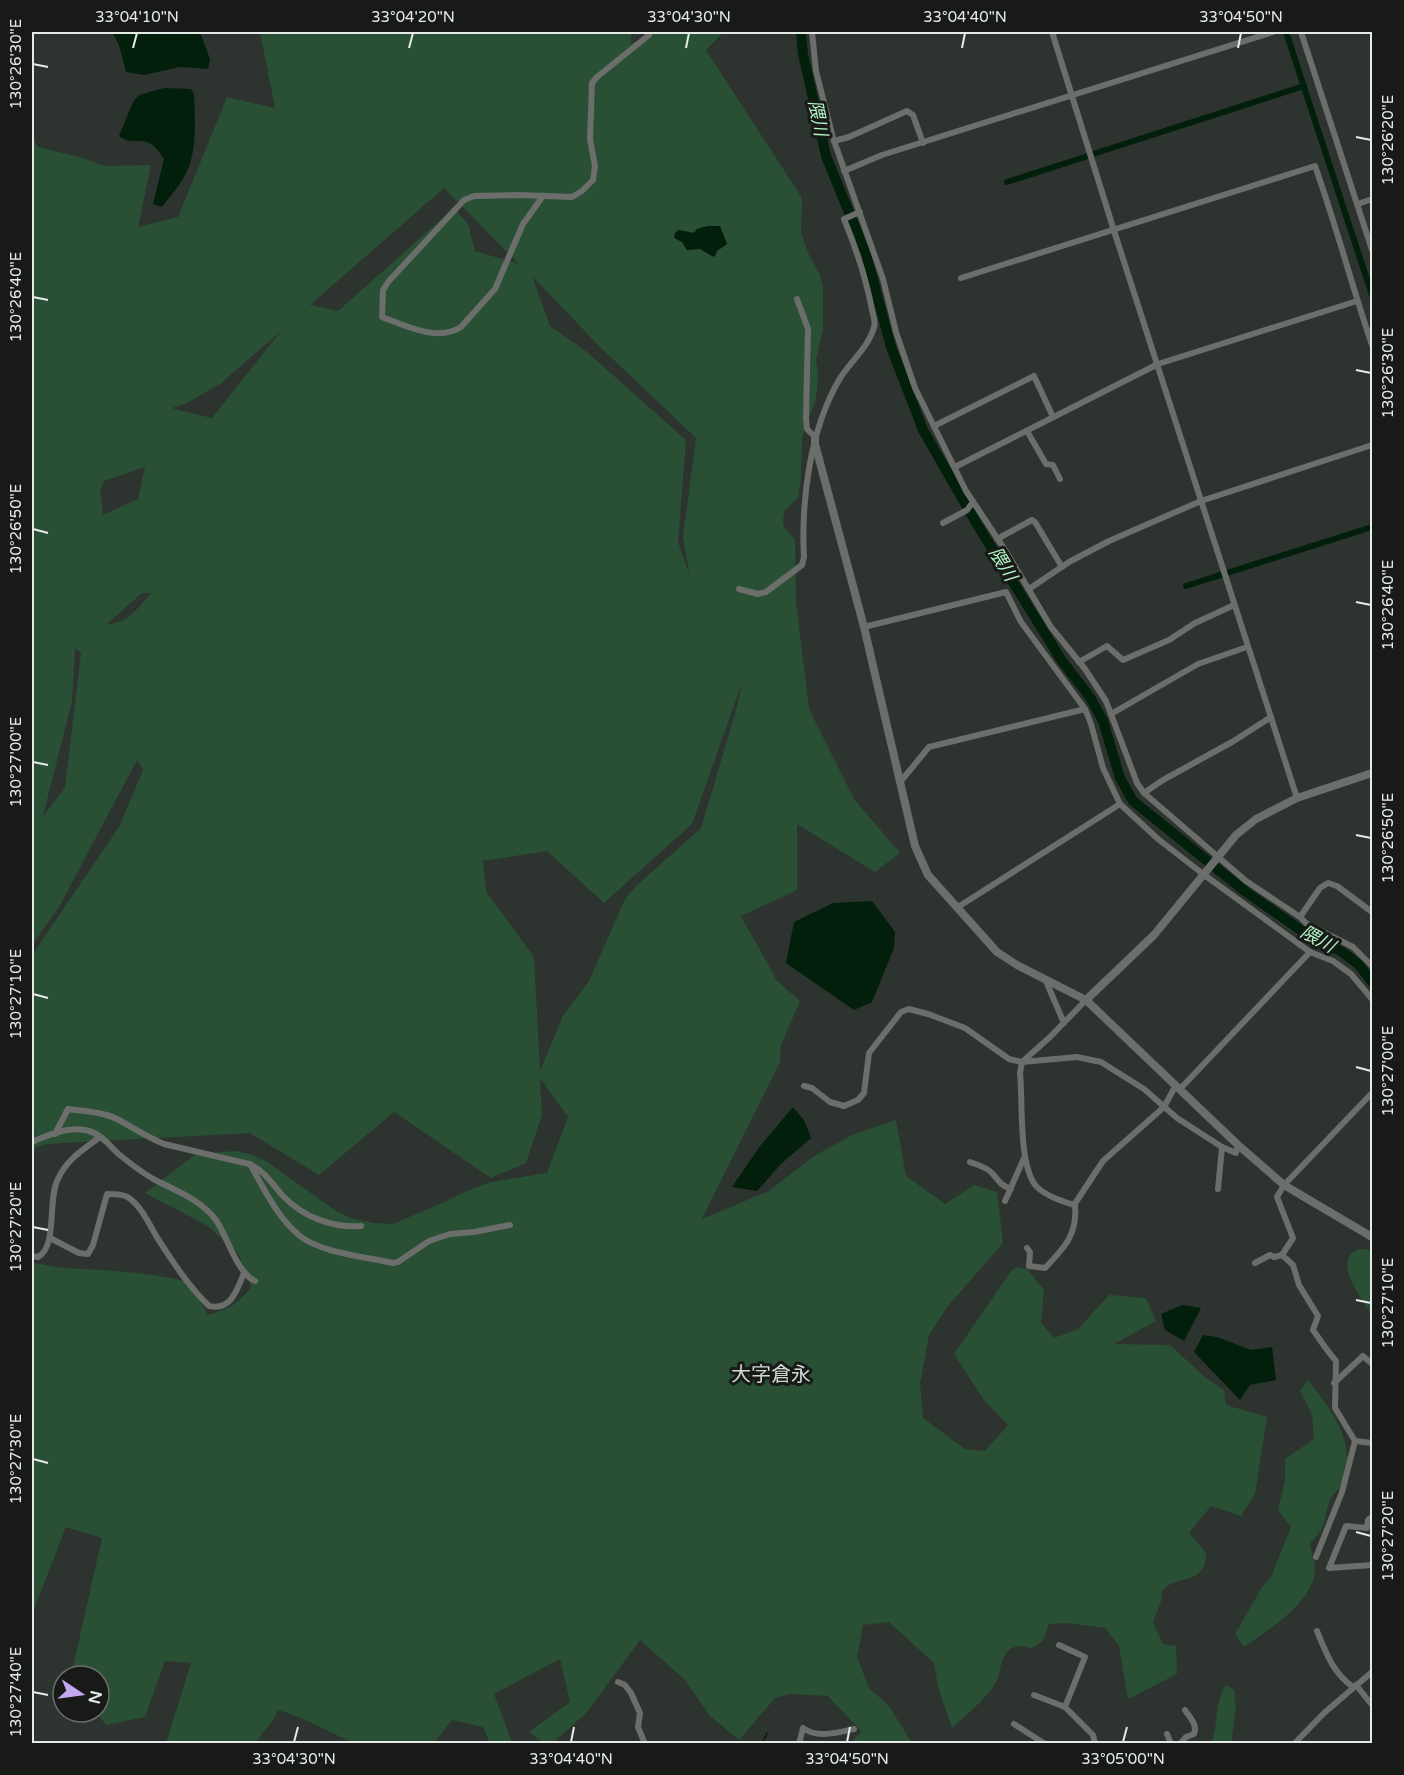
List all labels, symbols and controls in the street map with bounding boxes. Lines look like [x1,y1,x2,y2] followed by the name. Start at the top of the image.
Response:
[95,8,179,26] text: 33°04'10"N
[371,8,455,26] text: 33°04'20"N
[647,8,731,26] text: 33°04'30"N
[923,8,1007,26] text: 33°04'40"N
[1199,8,1283,26] text: 33°04'50"N
[7,19,25,109] text: 130°26'30"E
[1379,95,1397,185] text: 130°26'20"E
[804,98,833,140] water label: 隈川
[7,252,25,342] text: 130°26'40"E
[1379,328,1397,418] text: 130°26'30"E
[7,484,25,574] text: 130°26'50"E
[984,543,1023,587] water label: 隈川
[1379,560,1397,650] text: 130°26'40"E
[7,717,25,807] text: 130°27'00"E
[1379,793,1397,883] text: 130°26'50"E
[1297,921,1341,958] water label: 隈川
[7,949,25,1039] text: 130°27'10"E
[1379,1026,1397,1116] text: 130°27'00"E
[7,1182,25,1272] text: 130°27'20"E
[1379,1258,1397,1348] text: 130°27'10"E
[731,1363,811,1387] district label: 大字倉永
[7,1414,25,1504] text: 130°27'30"E
[1379,1491,1397,1581] text: 130°27'20"E
[7,1647,25,1737] text: 130°27'40"E
[51,1664,111,1724] north arrow
[83,1689,106,1706] text: N
[252,1750,336,1768] text: 33°04'30"N
[529,1750,613,1768] text: 33°04'40"N
[805,1750,889,1768] text: 33°04'50"N
[1081,1750,1165,1768] text: 33°05'00"N

